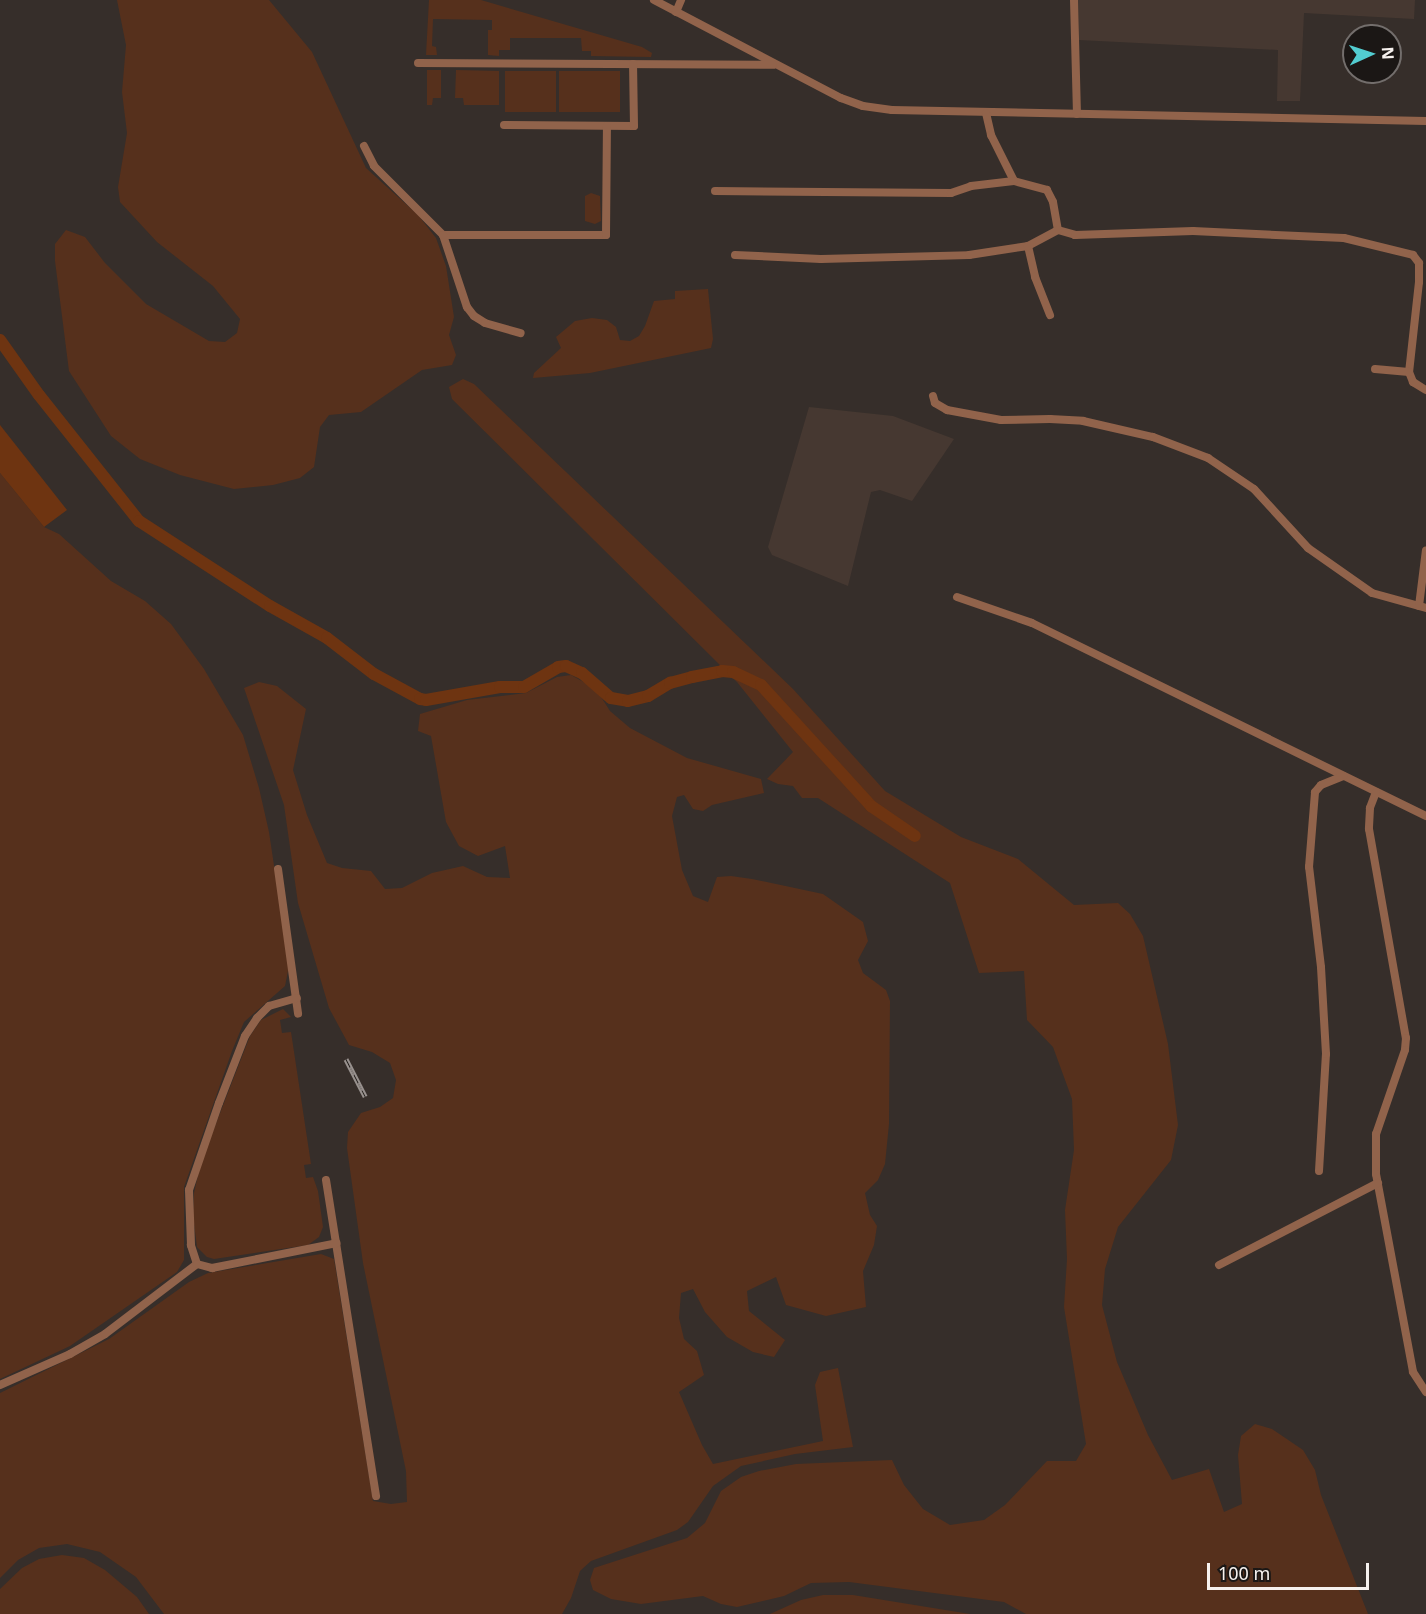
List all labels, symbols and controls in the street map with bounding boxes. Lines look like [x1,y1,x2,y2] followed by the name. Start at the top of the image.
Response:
[1342,24,1402,84] north arrow
[1377,46,1399,60] text: N
[1210,1551,1372,1589] scale bar
[1218,1561,1270,1585] text: 100 m

